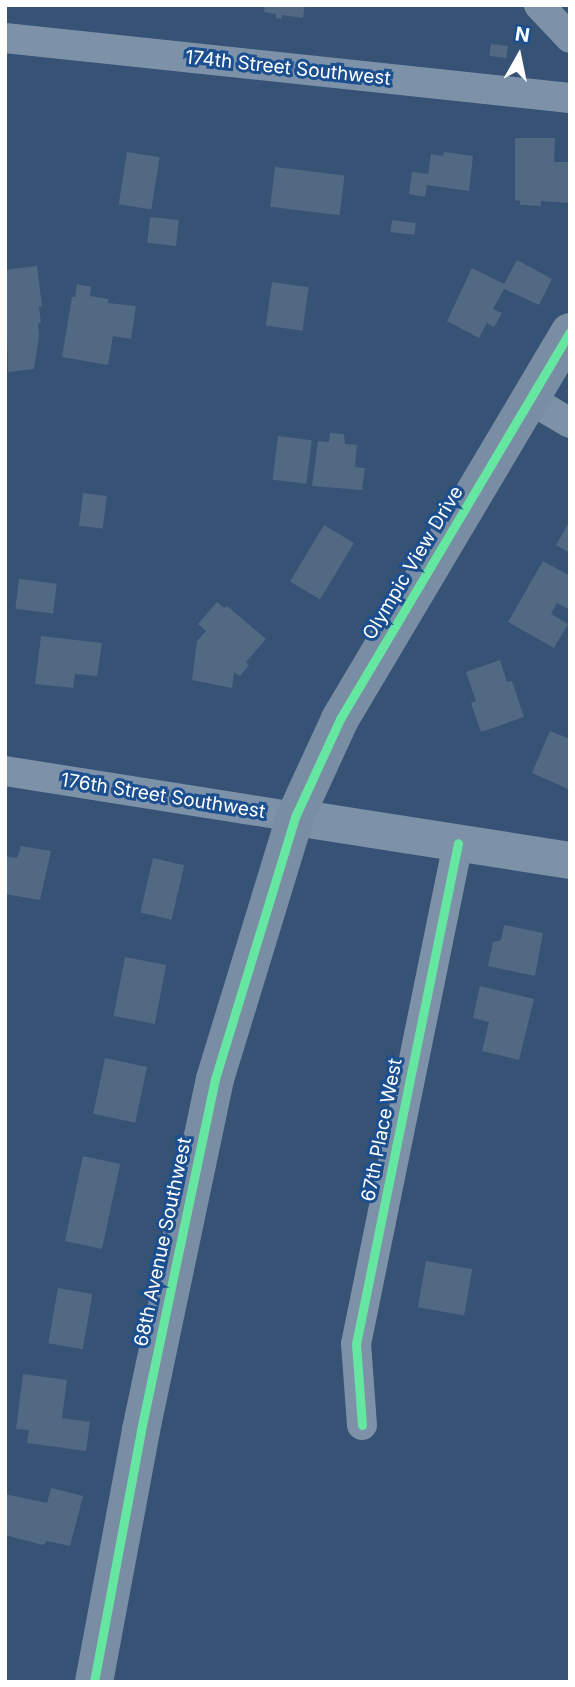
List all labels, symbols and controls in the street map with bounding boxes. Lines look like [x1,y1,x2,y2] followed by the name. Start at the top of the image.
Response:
[484,21,554,91] north arrow
[513,22,531,47] text: N
[184,46,392,90] street label: 174th Street Southwest
[358,482,468,644] street label: Olympic View Drive
[59,769,267,823] street label: 176th Street Southwest
[357,1057,407,1203] street label: 67th Place West
[130,1135,196,1349] street label: 68th Avenue Southwest

